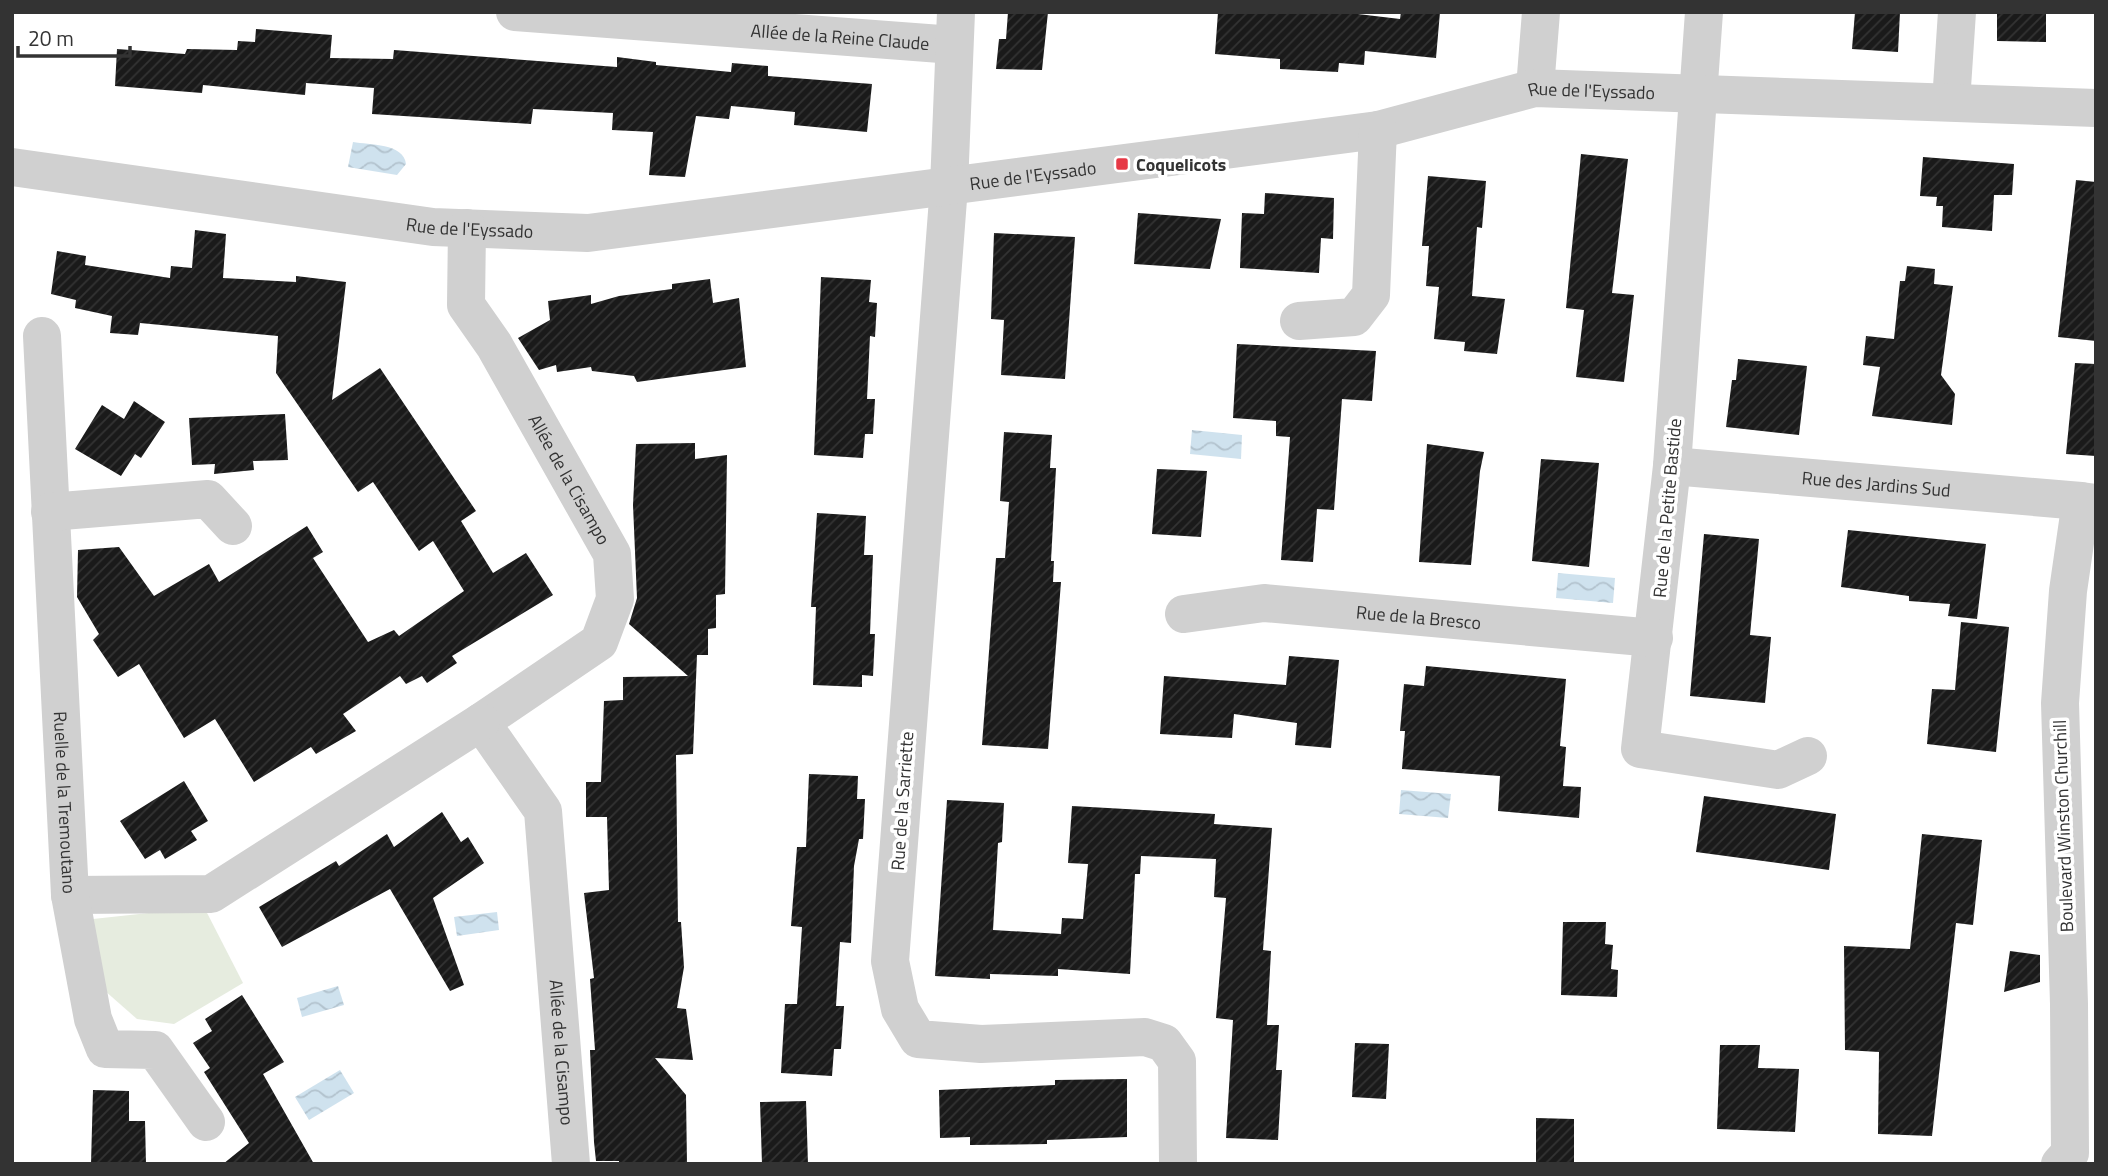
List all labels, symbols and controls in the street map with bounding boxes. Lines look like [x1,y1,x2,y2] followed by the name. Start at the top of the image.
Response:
[18,14,130,58] scale bar
[750,16,930,57] street label: Allée de la Reine Claude
[28,22,74,54] text: 20 m
[1525,74,1656,106] street label: Rue de l'Eyssado
[1136,151,1226,178] place label: Coquelicots
[968,153,1098,197] street label: Rue de l'Eyssado
[1114,156,1130,172] marker: Coquelicots
[404,210,534,244] street label: Rue de l'Eyssado
[522,409,617,550] street label: Allée de la Cisampo
[1646,417,1688,599] street label: Rue de la Petite Bastide
[1801,464,1952,503] street label: Rue des Jardins Sud
[1355,598,1482,636] street label: Rue de la Bresco
[47,711,83,894] street label: Ruelle de la Tremoutano
[2046,719,2080,933] street label: Boulevard Winston Churchill
[884,731,920,871] street label: Rue de la Sarriette
[543,978,581,1126] street label: Allée de la Cisampo

